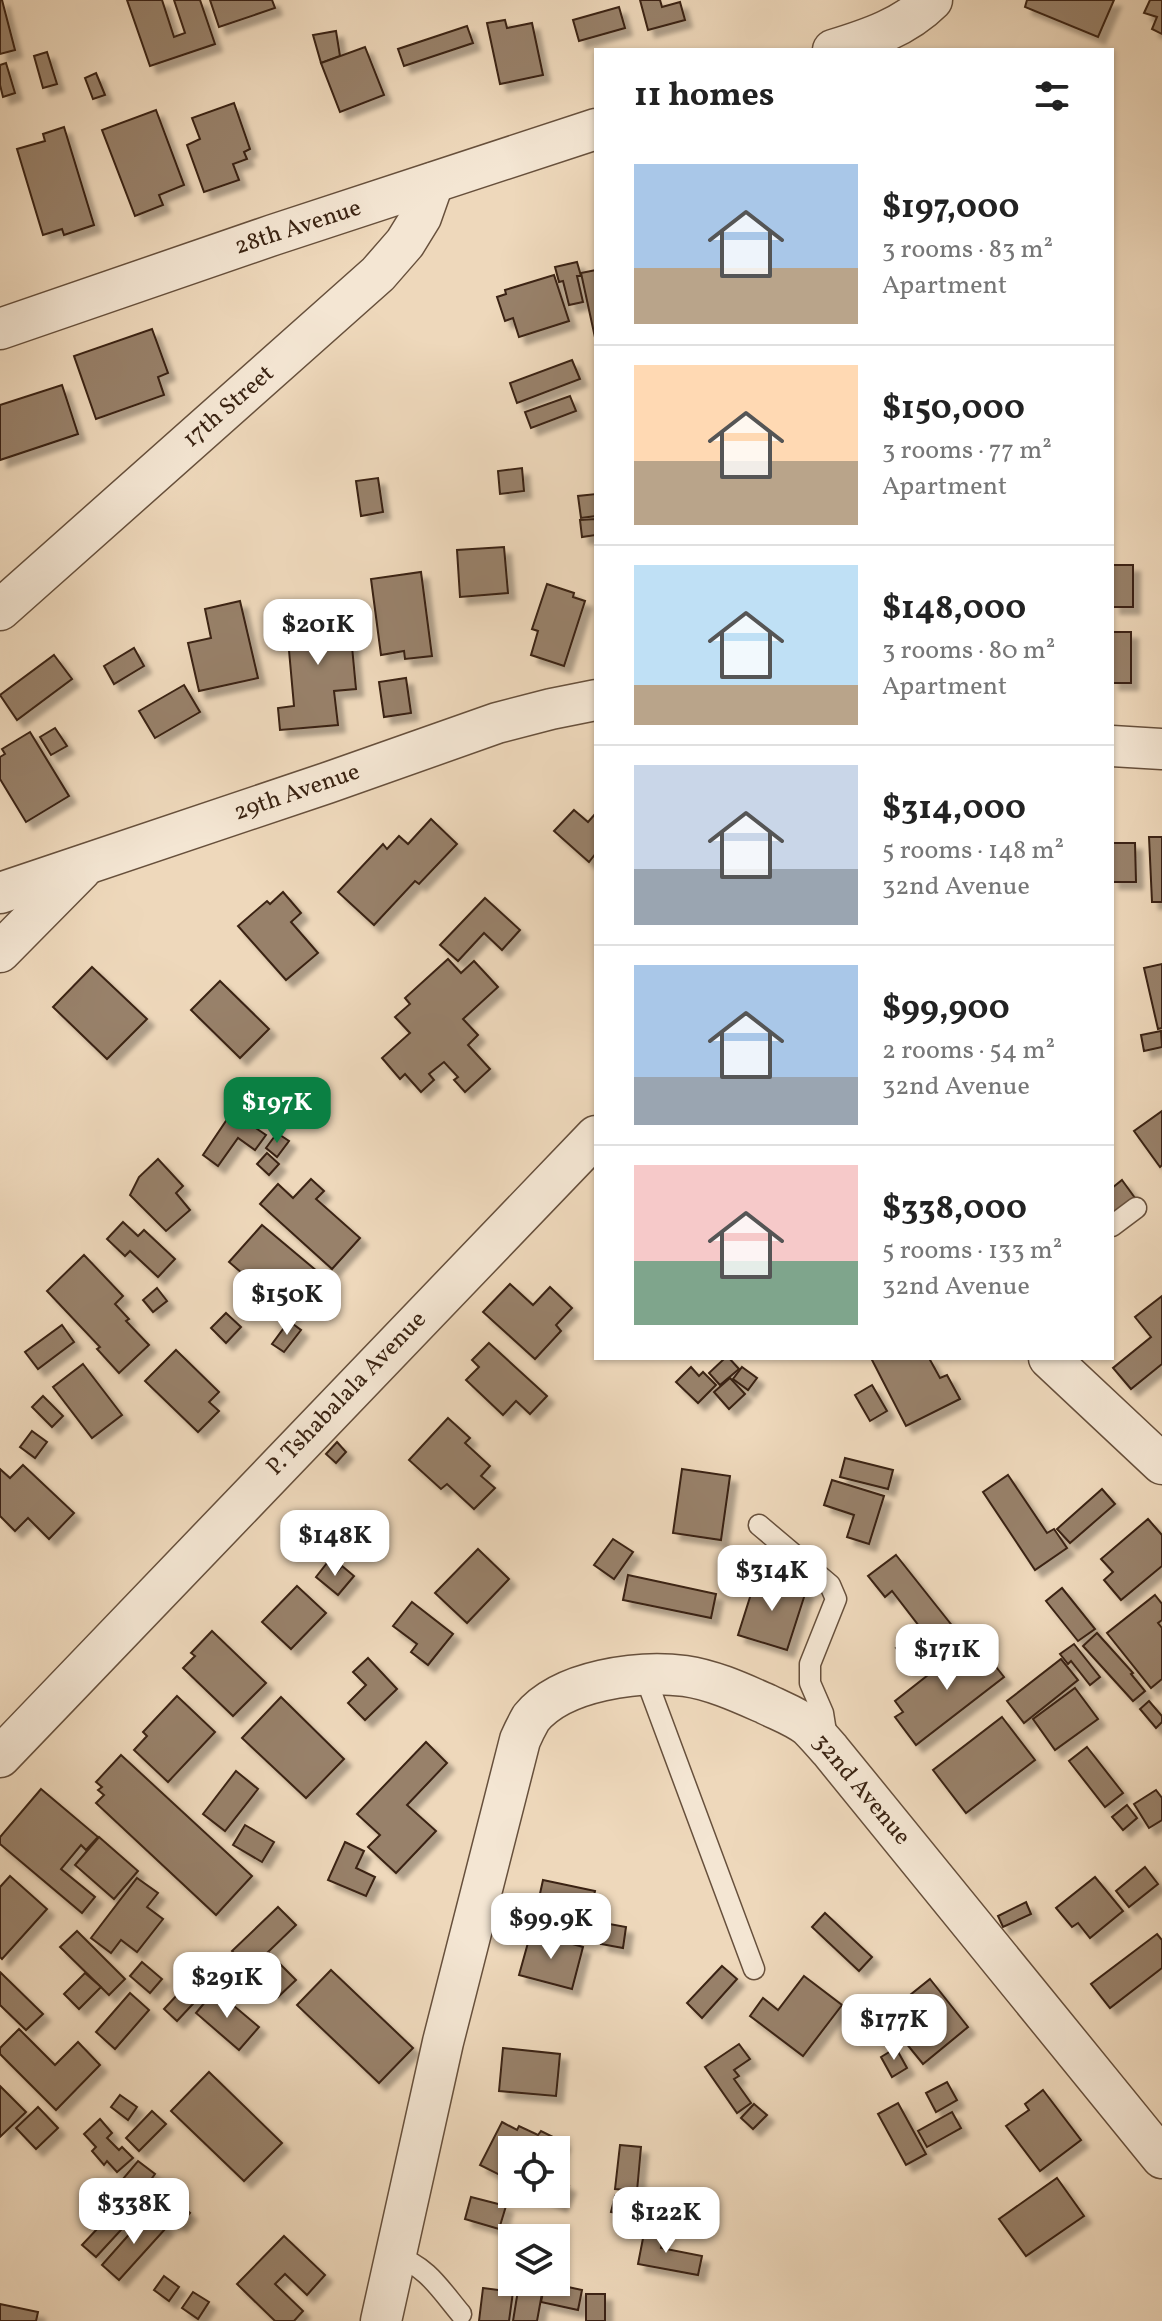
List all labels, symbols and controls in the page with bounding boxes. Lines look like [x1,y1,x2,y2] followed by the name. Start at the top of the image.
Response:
[634,73,774,120] text: 11 homes
[1030,74,1074,118] icon: filters
[882,185,1020,232] text: $197,000
[230,192,366,264] street label: 28th Avenue
[698,196,794,292] icon: home
[882,232,1053,268] text: 3 rooms · 83 m²
[882,268,1007,304] text: Apartment
[176,358,282,456] street label: 17th Street
[882,386,1025,433] text: $150,000
[698,397,794,493] icon: home
[882,433,1052,469] text: 3 rooms · 77 m²
[882,469,1007,505] text: Apartment
[882,586,1026,633] text: $148,000
[698,597,794,693] icon: home
[262,599,374,667] pin: $201K
[281,607,355,643] text: $201K
[882,633,1055,669] text: 3 rooms · 80 m²
[882,669,1007,705] text: Apartment
[229,756,365,830] street label: 29th Avenue
[882,786,1026,833] text: $314,000
[698,797,794,893] icon: home
[882,833,1064,869] text: 5 rooms · 148 m²
[882,869,1030,905] text: 32nd Avenue
[882,986,1010,1033] text: $99,900
[698,997,794,1093] icon: home
[882,1033,1055,1069] text: 2 rooms · 54 m²
[882,1069,1030,1105] text: 32nd Avenue
[221,1077,333,1145] pin: $197K
[242,1085,312,1121] text: $197K
[882,1186,1027,1233] text: $338,000
[698,1197,794,1293] icon: home
[882,1233,1062,1269] text: 5 rooms · 133 m²
[231,1269,343,1337] pin: $150K
[882,1269,1030,1305] text: 32nd Avenue
[251,1277,323,1313] text: $150K
[259,1304,435,1484] street label: P. Tshabalala Avenue
[279,1510,391,1578] pin: $148K
[298,1518,372,1554] text: $148K
[716,1545,828,1613] pin: $314K
[736,1553,808,1589] text: $314K
[891,1624,1003,1692] pin: $171K
[914,1632,980,1668] text: $171K
[804,1727,918,1853] street label: 32nd Avenue
[486,1893,616,1961] pin: $99.9K
[509,1901,593,1937] text: $99.9K
[171,1952,283,2020] pin: $291K
[191,1960,263,1996] text: $291K
[838,1994,950,2062] pin: $177K
[860,2002,928,2038] text: $177K
[498,2136,570,2296] map controls
[498,2136,570,2208] button: locate
[78,2178,190,2246] pin: $338K
[97,2186,171,2222] text: $338K
[610,2187,722,2255] pin: $122K
[631,2195,701,2231] text: $122K
[498,2224,570,2296] button: layers

